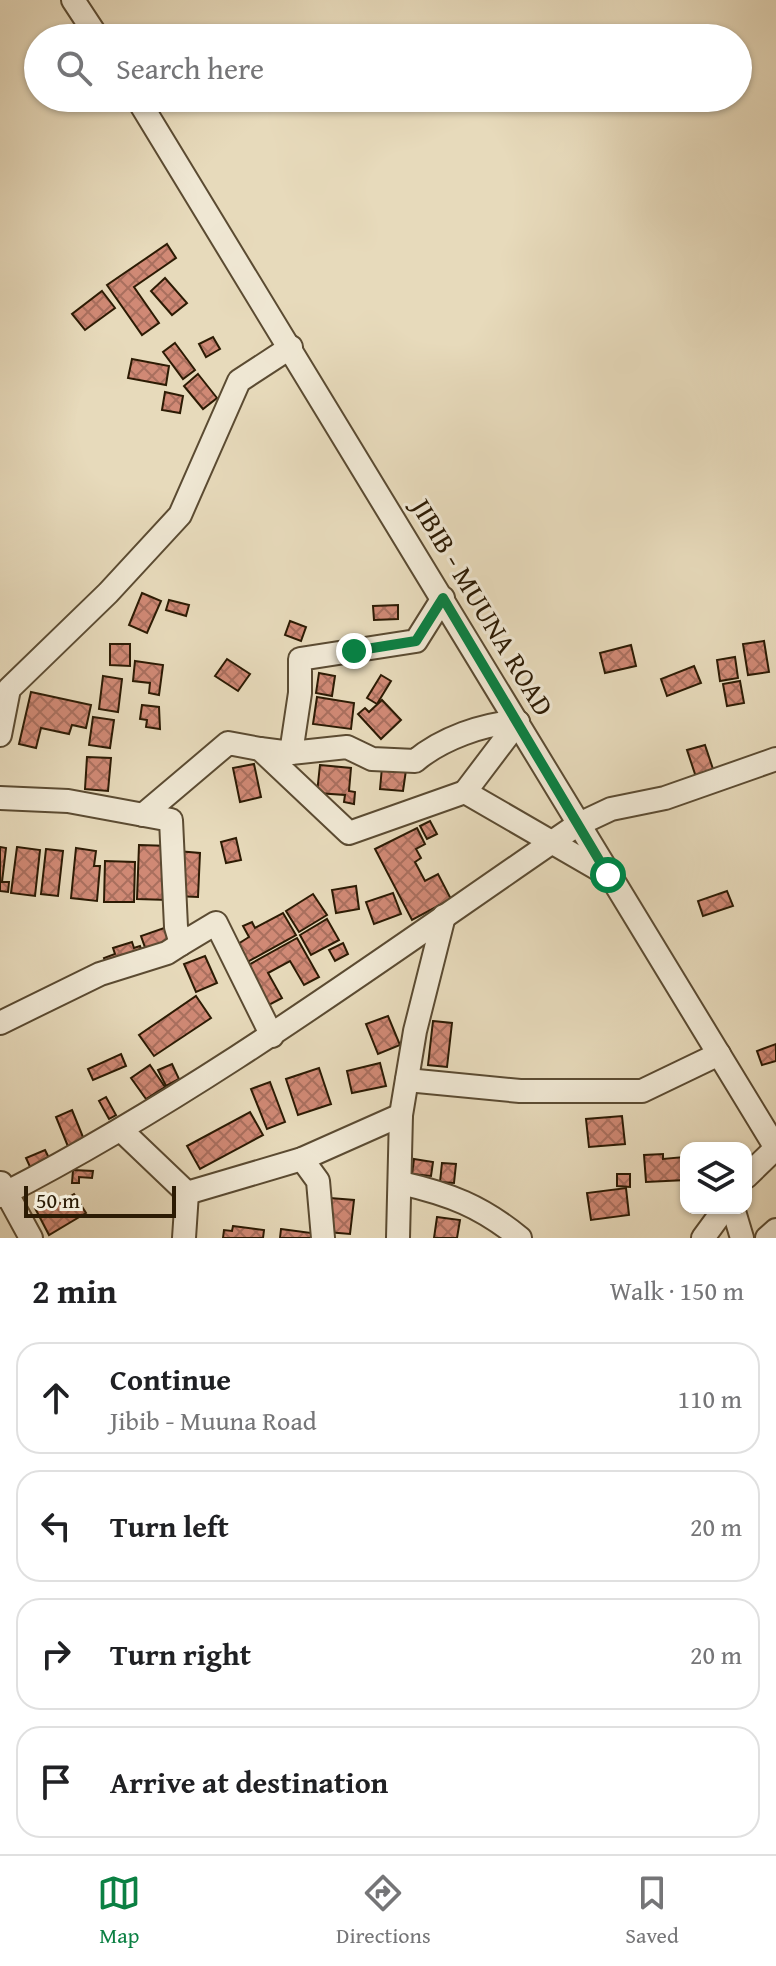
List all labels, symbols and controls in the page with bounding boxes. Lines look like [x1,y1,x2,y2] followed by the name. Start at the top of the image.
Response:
[24,24,752,112] search box
[52,46,96,90] icon: search
[116,46,264,90] text: Search here
[401,488,565,723] street label: JIBIB - MUUNA ROAD
[336,633,372,669] route end
[590,857,626,893] route start
[680,1142,752,1214] map controls
[680,1142,752,1214] button: layers
[24,1182,176,1218] scale bar
[36,1184,80,1216] text: 50 m
[32,1266,117,1315] text: 2 min
[610,1271,744,1310] text: Walk · 150 m
[110,1357,231,1401] text: Continue
[34,1376,78,1420] icon: ahead
[677,1379,742,1418] text: 110 m
[110,1401,317,1440] text: Jibib - Muuna Road
[34,1504,78,1548] icon: left
[110,1504,229,1548] text: Turn left
[690,1507,742,1546] text: 20 m
[34,1632,78,1676] icon: right
[110,1632,251,1676] text: Turn right
[690,1635,742,1674] text: 20 m
[34,1760,78,1804] icon: arrive
[110,1760,388,1804] text: Arrive at destination
[97,1871,141,1951] tab: Map
[336,1871,431,1951] tab: Directions
[625,1871,679,1951] tab: Saved

